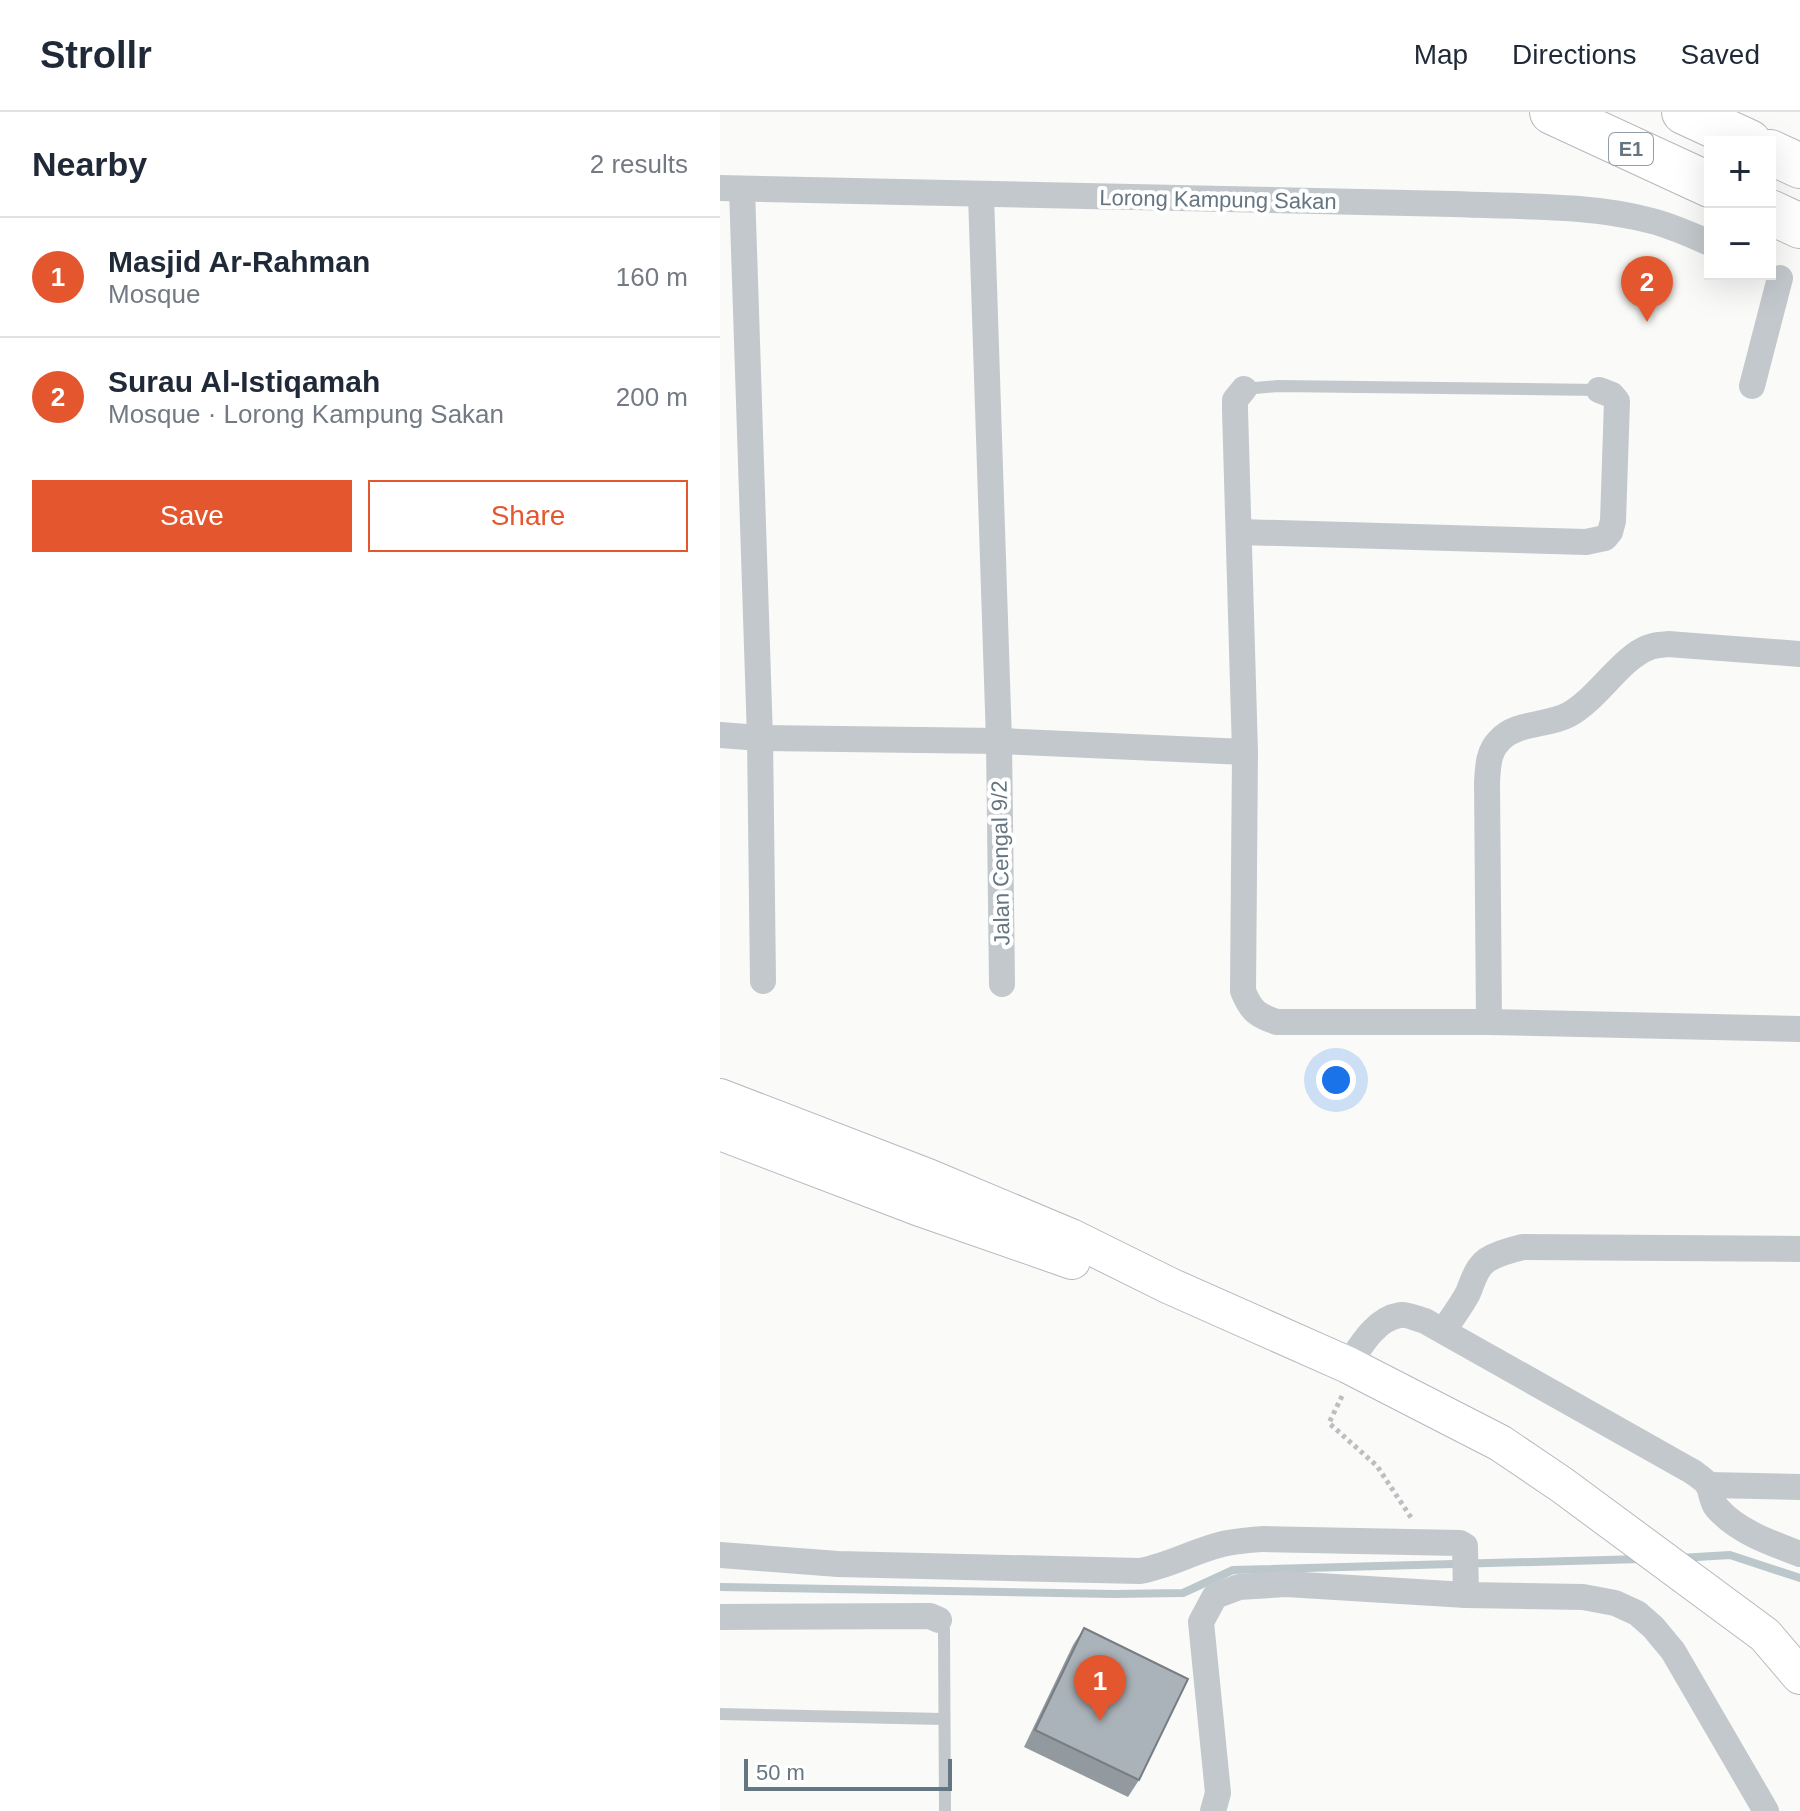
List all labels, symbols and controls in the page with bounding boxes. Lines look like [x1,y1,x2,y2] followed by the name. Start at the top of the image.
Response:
[40,34,152,76] text: Strollr
[1414,39,1468,70] text: Map
[1512,39,1637,70] text: Directions
[1681,39,1760,70] text: Saved
[1609,133,1653,165] road number: E1
[1704,136,1776,280] map controls
[1704,136,1776,208] button: +
[32,145,147,183] text: Nearby
[590,149,688,179] text: 2 results
[1099,185,1337,214] street label: Lorong Kampung Sakan
[1704,208,1776,280] button: −
[108,245,370,278] text: Masjid Ar-Rahman
[1621,256,1673,322] pin: 2
[51,262,65,292] text: 1
[616,262,688,292] text: 160 m
[108,279,201,309] text: Mosque
[108,365,380,398] text: Surau Al-Istiqamah
[51,382,65,412] text: 2
[616,382,688,412] text: 200 m
[108,399,504,429] text: Mosque · Lorong Kampung Sakan
[32,480,352,552] button: Save
[368,480,688,552] button: Share
[987,780,1014,946] street label: Jalan Cengal 9/2
[1316,1060,1356,1100] your location
[1074,1655,1126,1721] pin: 1
[744,1755,952,1791] scale bar
[756,1760,805,1785] text: 50 m

